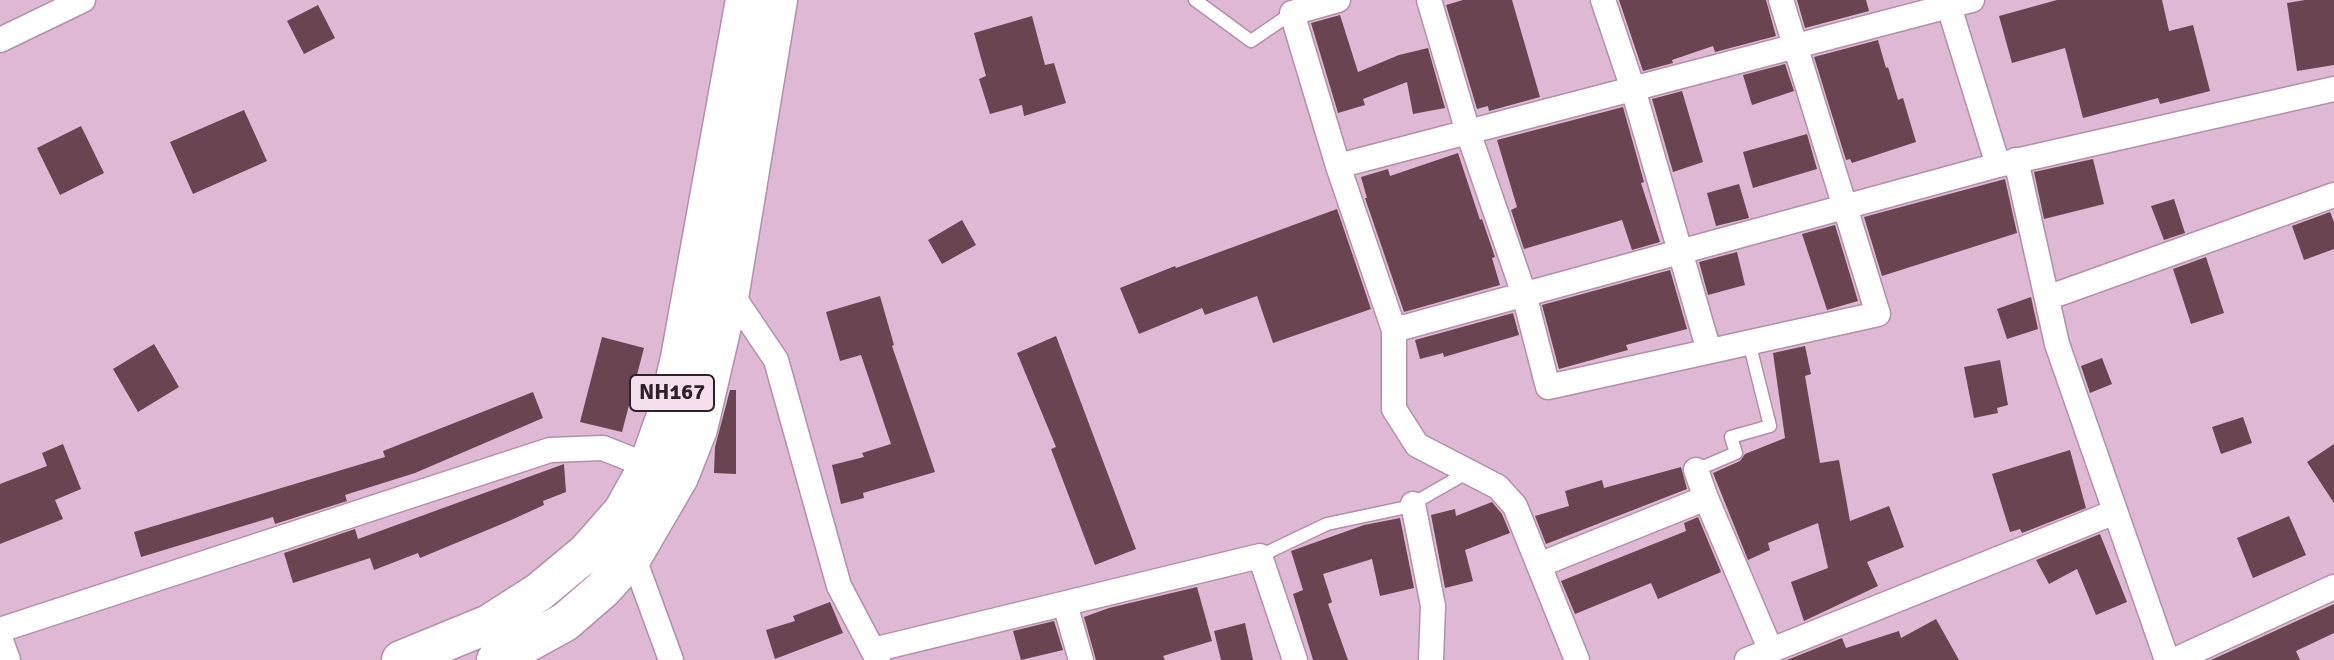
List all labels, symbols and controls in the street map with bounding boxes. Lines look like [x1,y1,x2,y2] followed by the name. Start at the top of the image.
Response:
[630,375,714,411] road number: NH167

